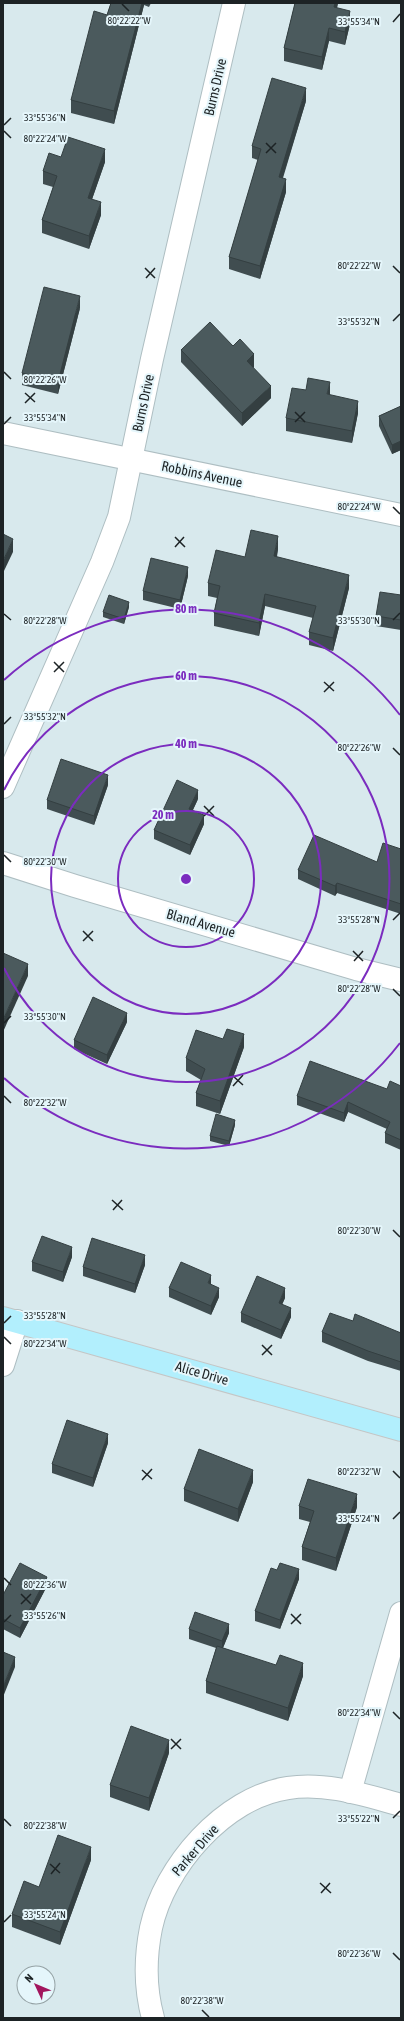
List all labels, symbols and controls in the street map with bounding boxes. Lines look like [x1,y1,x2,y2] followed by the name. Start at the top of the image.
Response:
[107,15,151,26] text: 80°22'22"W
[338,16,380,27] text: 33°55'34"N
[201,57,229,117] street label: Burns Drive
[24,112,66,123] text: 33°55'36"N
[23,133,67,144] text: 80°22'24"W
[337,260,381,271] text: 80°22'22"W
[338,316,380,327] text: 33°55'32"N
[129,373,157,433] street label: Burns Drive
[23,374,67,385] text: 80°22'26"W
[24,412,66,423] text: 33°55'34"N
[160,458,244,490] street label: Robbins Avenue
[337,501,381,512] text: 80°22'24"W
[175,602,197,616] text: 80 m
[23,615,67,626] text: 80°22'28"W
[338,615,380,626] text: 33°55'30"N
[175,669,197,683] text: 60 m
[24,711,66,722] text: 33°55'32"N
[174,737,197,751] text: 40 m
[337,742,381,753] text: 80°22'26"W
[152,808,174,822] text: 20 m
[23,856,67,867] text: 80°22'30"W
[179,872,193,886] centre of rings
[165,906,237,940] street label: Bland Avenue
[338,914,380,925] text: 33°55'28"N
[337,983,381,994] text: 80°22'28"W
[24,1011,66,1022] text: 33°55'30"N
[23,1097,67,1108] text: 80°22'32"W
[337,1225,381,1236] text: 80°22'30"W
[24,1310,66,1321] text: 33°55'28"N
[23,1338,67,1349] text: 80°22'34"W
[174,1358,230,1388] street label: Alice Drive
[337,1466,381,1477] text: 80°22'32"W
[338,1513,380,1524] text: 33°55'24"N
[23,1579,67,1590] text: 80°22'36"W
[24,1610,66,1621] text: 33°55'26"N
[337,1707,381,1718] text: 80°22'34"W
[338,1813,380,1824] text: 33°55'22"N
[23,1820,67,1831] text: 80°22'38"W
[168,1821,222,1879] street label: Parker Drive
[24,1909,66,1920] text: 33°55'24"N
[337,1948,381,1959] text: 80°22'36"W
[16,1965,56,2005] north arrow
[22,1972,35,1985] text: N
[180,1995,224,2006] text: 80°22'38"W

